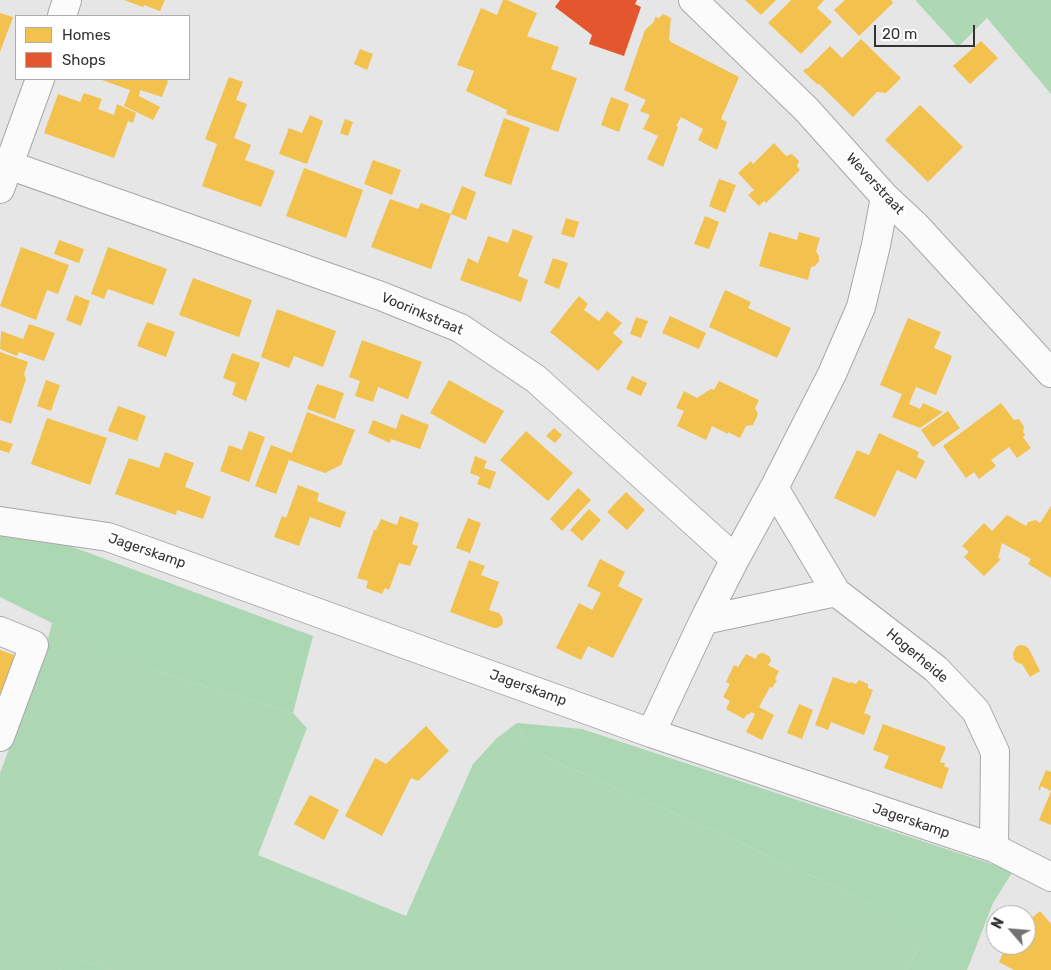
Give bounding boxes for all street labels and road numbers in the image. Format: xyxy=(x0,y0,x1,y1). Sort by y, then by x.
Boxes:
street label: Weverstraat xyxy=(842,150,908,218)
street label: Voorinkstraat xyxy=(378,289,466,339)
street label: Jagerskamp xyxy=(106,530,188,572)
street label: Hogerheide xyxy=(883,625,951,687)
street label: Jagerskamp xyxy=(487,666,569,710)
street label: Jagerskamp xyxy=(870,800,952,842)

